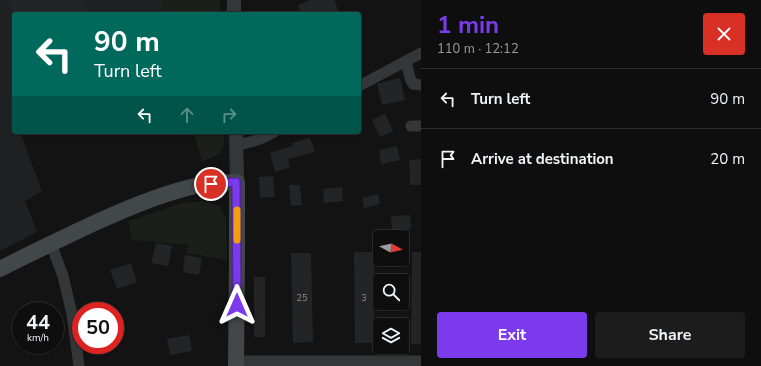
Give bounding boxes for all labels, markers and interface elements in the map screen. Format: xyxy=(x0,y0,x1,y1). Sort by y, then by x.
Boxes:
text: 1 min xyxy=(437,9,499,41)
button: close xyxy=(703,13,745,55)
text: 90 m xyxy=(94,23,160,61)
icon: left xyxy=(28,28,80,80)
text: 110 m · 12:12 xyxy=(437,40,519,58)
text: Turn left xyxy=(94,59,162,83)
icon: left xyxy=(437,88,459,110)
text: Turn left xyxy=(471,89,530,109)
text: 90 m xyxy=(710,89,745,109)
icon: left xyxy=(134,104,156,126)
icon: ahead xyxy=(176,104,198,126)
icon: right xyxy=(218,104,240,126)
icon: arrive xyxy=(437,148,459,170)
text: Arrive at destination xyxy=(471,149,614,169)
text: 20 m xyxy=(710,149,745,169)
pin xyxy=(194,167,228,201)
icon: arrive xyxy=(200,173,222,195)
north arrow xyxy=(373,230,409,266)
map controls xyxy=(373,230,409,354)
button: search xyxy=(373,274,409,310)
position arrow xyxy=(216,284,258,326)
house number: 25 xyxy=(297,292,307,304)
house number: 3 xyxy=(361,292,367,304)
speed limit sign: 50 xyxy=(72,302,124,354)
text: 44 xyxy=(26,309,50,336)
button: Exit xyxy=(437,312,587,358)
button: Share xyxy=(595,312,745,358)
button: layers xyxy=(373,318,409,354)
text: km/h xyxy=(27,331,49,345)

